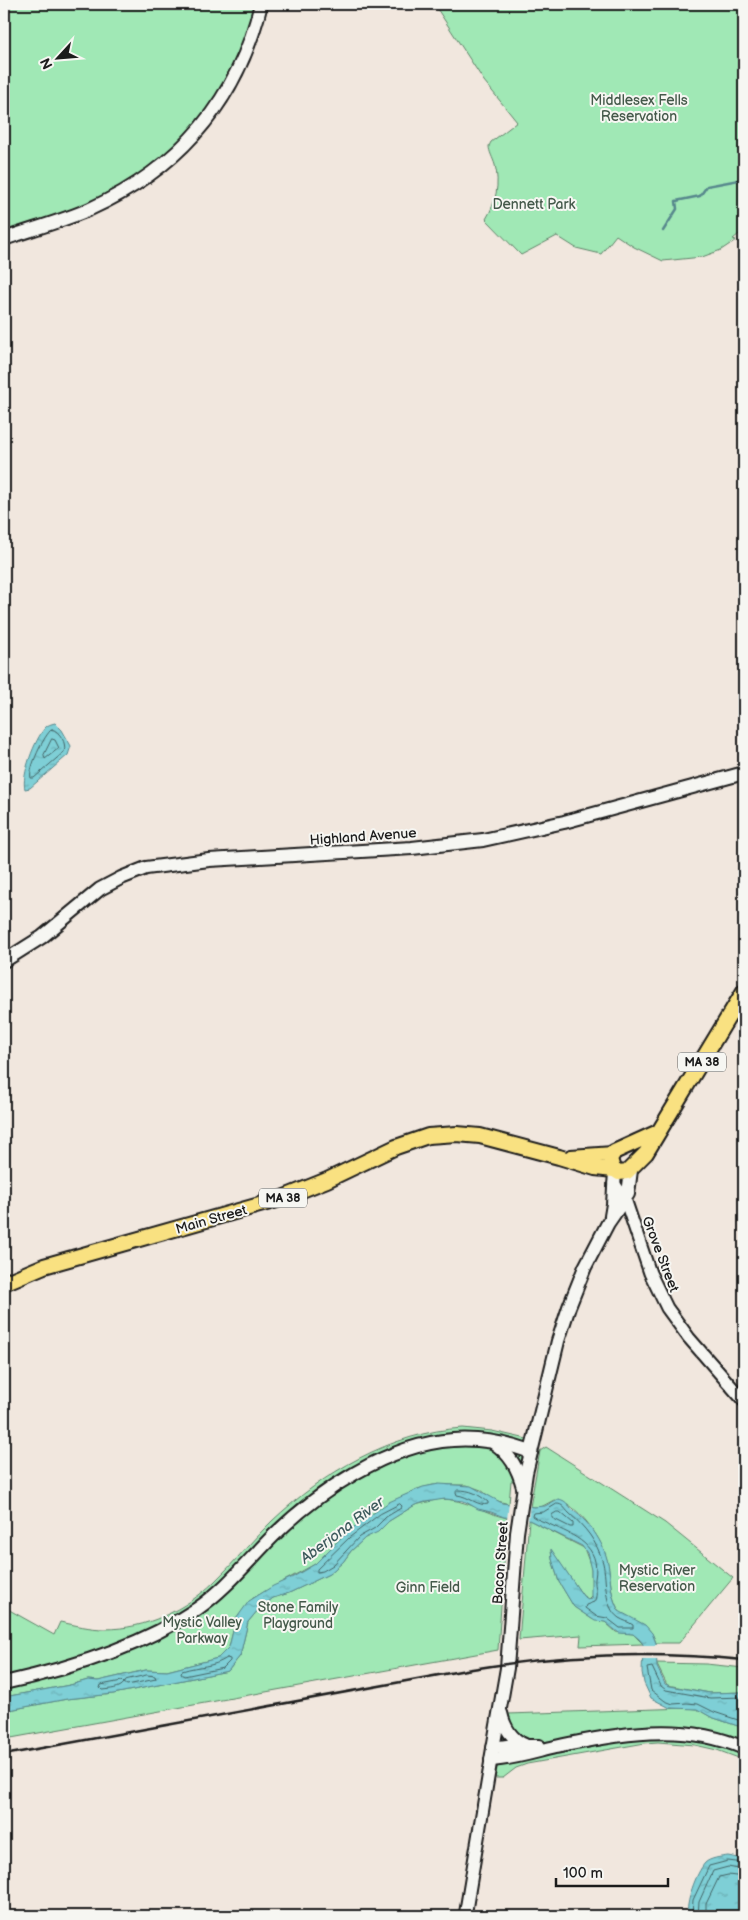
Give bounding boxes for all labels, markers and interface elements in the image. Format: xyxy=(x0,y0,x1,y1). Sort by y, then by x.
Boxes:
north arrow xyxy=(32,32,82,82)
text: N xyxy=(37,55,57,72)
park label: Middlesex Fells Reservation xyxy=(590,92,688,125)
park label: Dennett Park xyxy=(493,196,576,213)
street label: Highland Avenue xyxy=(309,824,417,849)
road number: MA 38 xyxy=(678,1052,726,1072)
road number: MA 38 xyxy=(259,1188,307,1208)
street label: Main Street xyxy=(174,1201,249,1238)
street label: Grove Street xyxy=(638,1214,683,1295)
water label: Aberjona River xyxy=(296,1492,389,1569)
street label: Bacon Street xyxy=(489,1520,512,1605)
park label: Mystic River Reservation xyxy=(619,1562,696,1595)
park label: Ginn Field xyxy=(396,1579,460,1596)
park label: Stone Family Playground xyxy=(258,1599,339,1632)
park label: Mystic Valley Parkway xyxy=(162,1614,243,1647)
scale bar xyxy=(556,1855,668,1887)
text: 100 m xyxy=(563,1864,603,1883)

